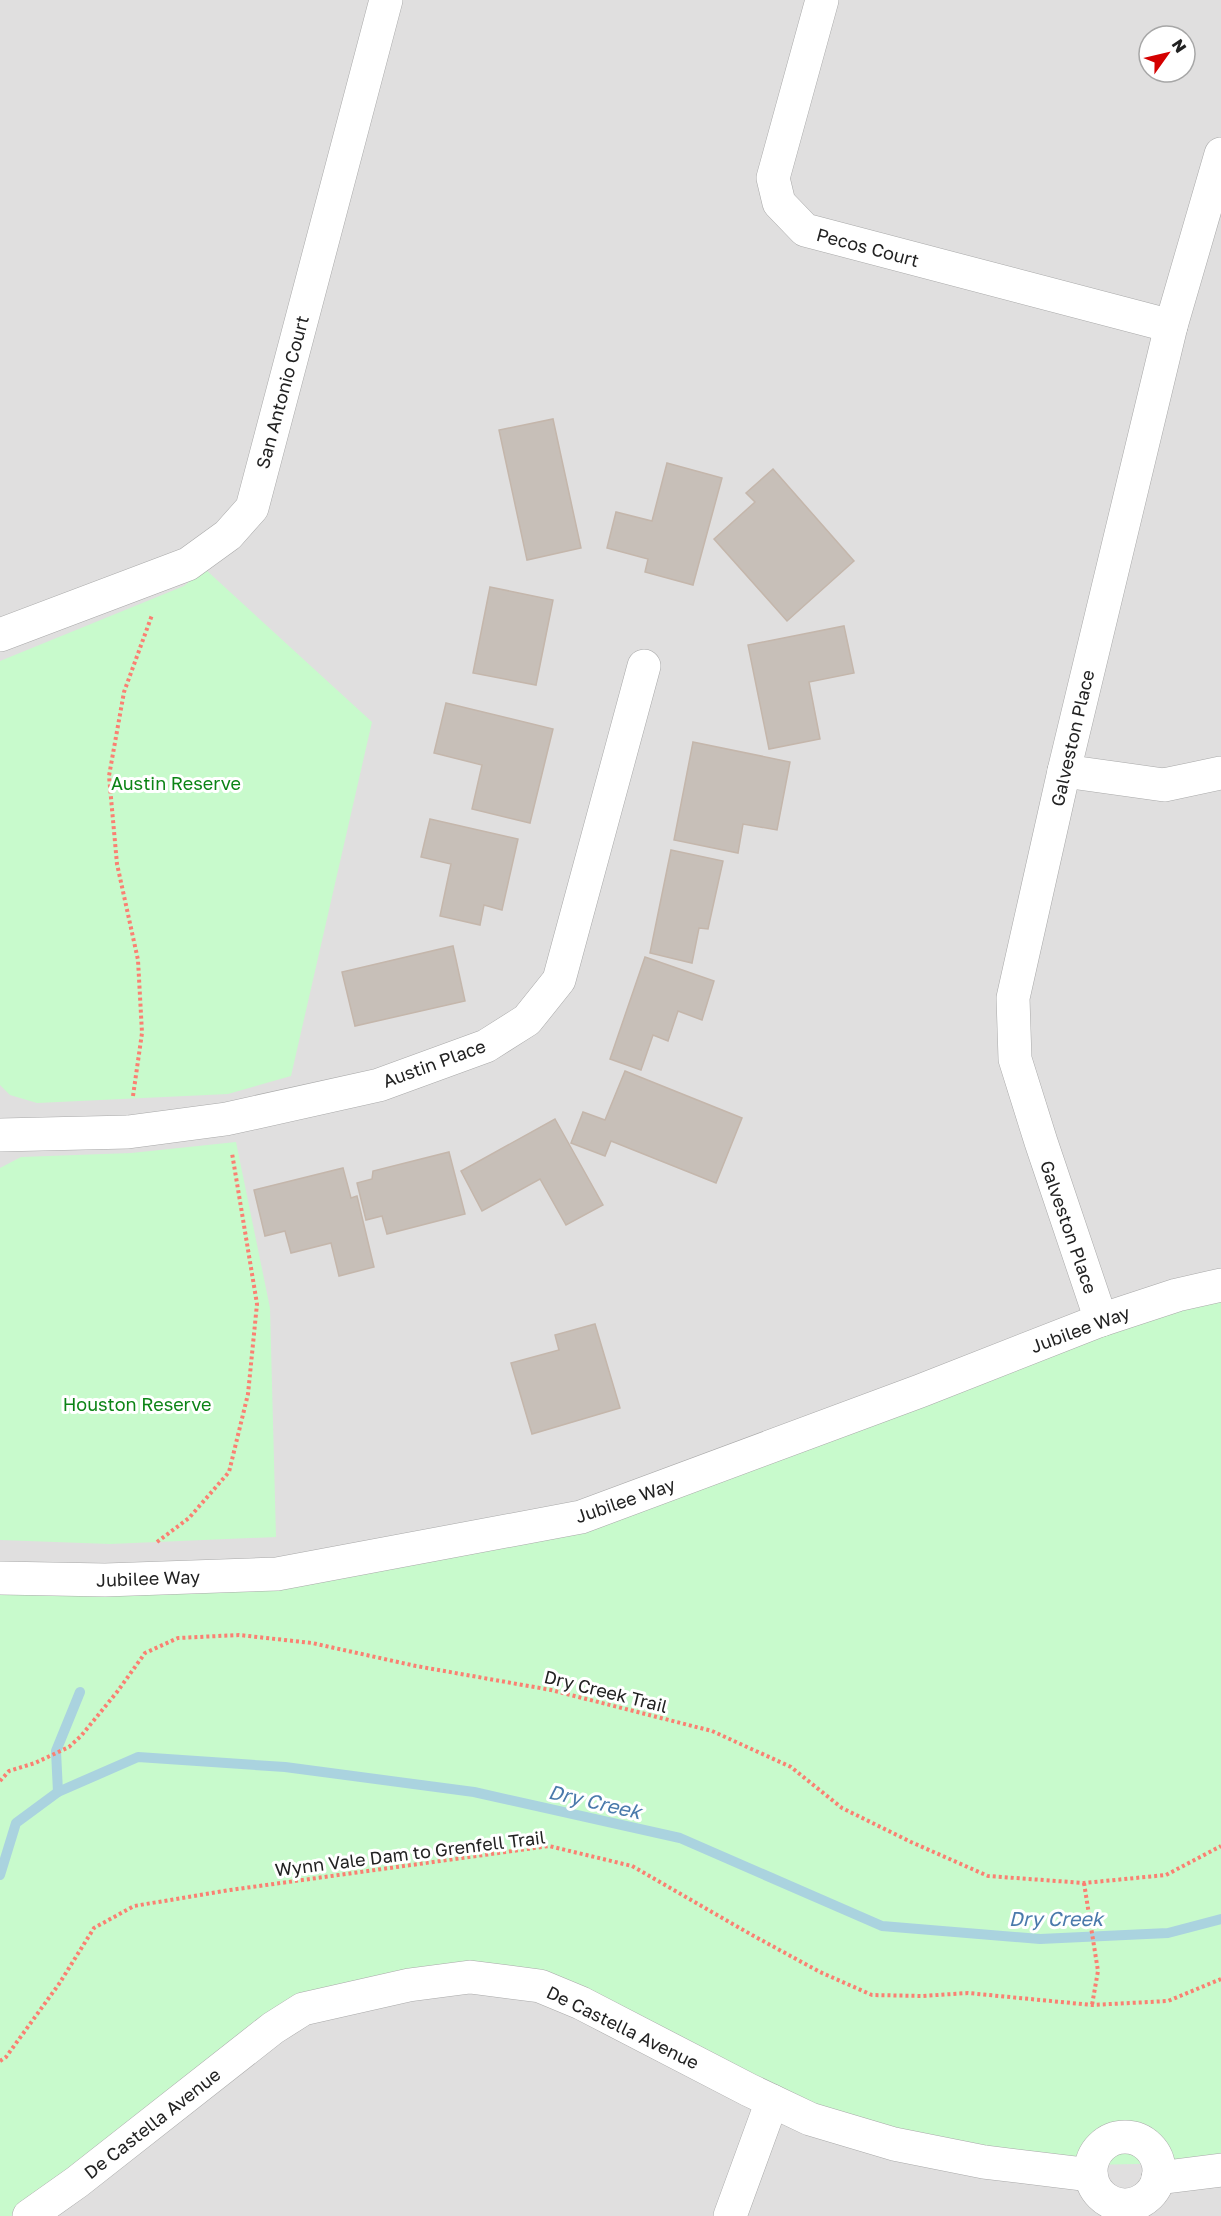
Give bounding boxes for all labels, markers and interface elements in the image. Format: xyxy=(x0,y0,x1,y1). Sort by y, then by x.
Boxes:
north arrow xyxy=(1137,24,1197,84)
text: N xyxy=(1168,35,1191,56)
street label: Pecos Court xyxy=(814,223,922,271)
street label: San Antonio Court xyxy=(251,313,313,471)
street label: Galveston Place xyxy=(1046,668,1098,808)
park label: Austin Reserve xyxy=(111,772,241,794)
street label: Austin Place xyxy=(380,1034,488,1092)
street label: Galveston Place xyxy=(1036,1157,1102,1297)
street label: Jubilee Way xyxy=(1027,1301,1133,1357)
park label: Houston Reserve xyxy=(63,1393,211,1415)
street label: Jubilee Way xyxy=(572,1473,678,1527)
street label: Jubilee Way xyxy=(96,1565,200,1591)
street label: Dry Creek Trail xyxy=(542,1665,670,1717)
water label: Dry Creek xyxy=(546,1779,646,1825)
street label: Wynn Vale Dam to Grenfell Trail xyxy=(273,1825,547,1881)
water label: Dry Creek xyxy=(1009,1906,1106,1931)
street label: De Castella Avenue xyxy=(543,1981,703,2073)
street label: De Castella Avenue xyxy=(79,2063,225,2183)

